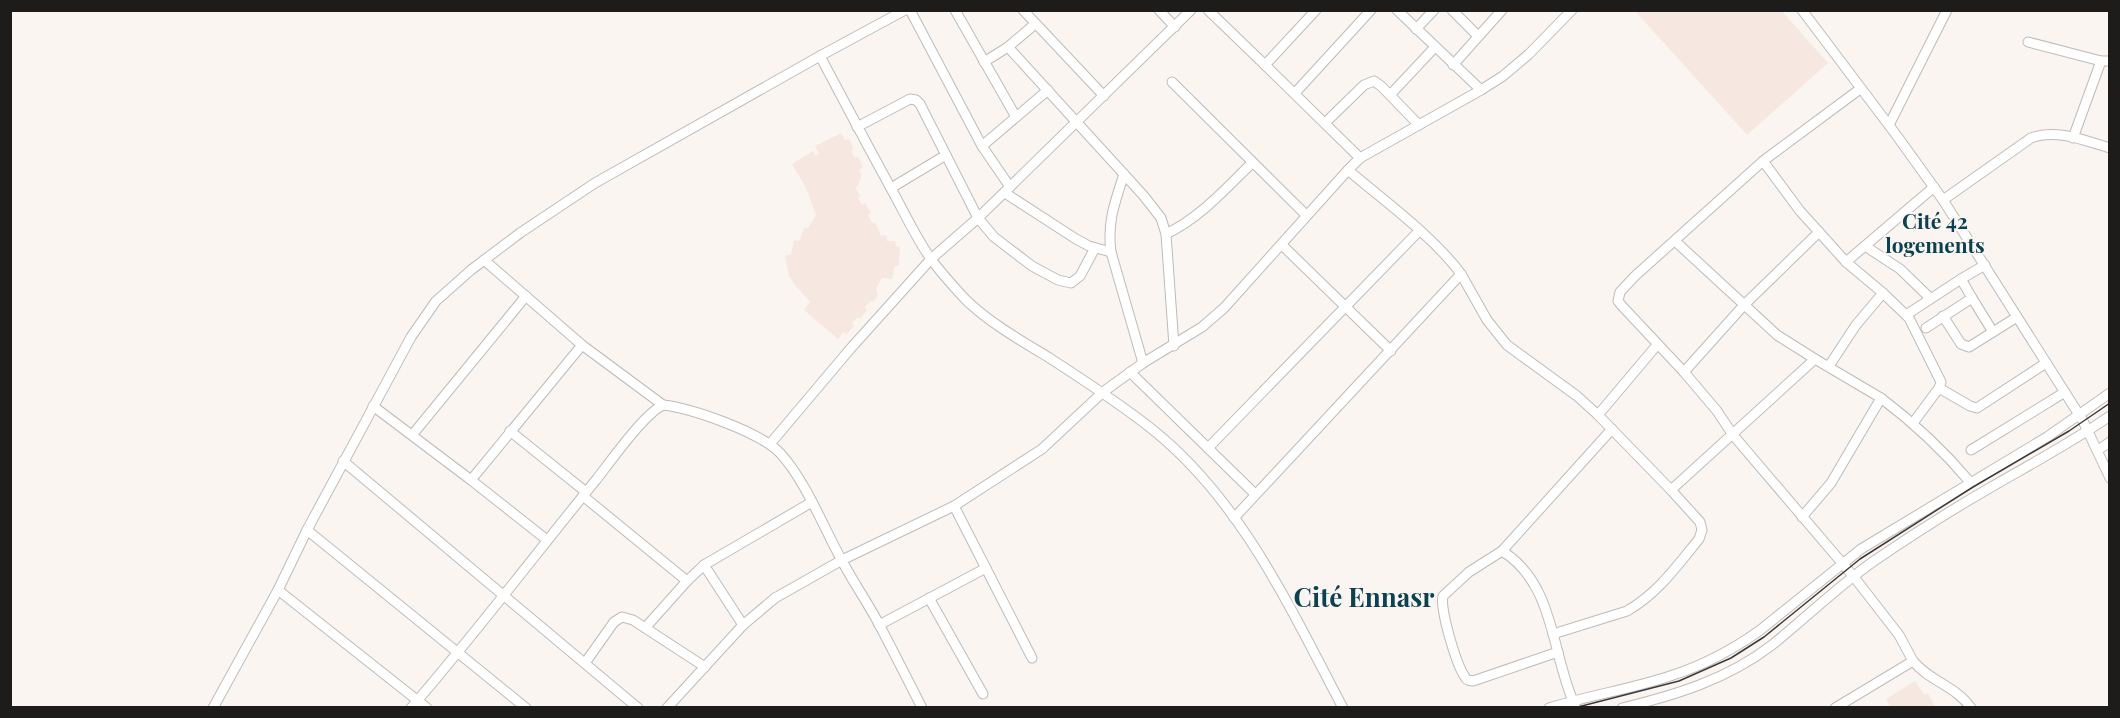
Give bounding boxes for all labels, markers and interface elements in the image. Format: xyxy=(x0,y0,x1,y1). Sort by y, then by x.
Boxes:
district label: Cité 42 logements xyxy=(1885,206,1985,258)
district label: Cité Ennasr xyxy=(1294,579,1434,614)

